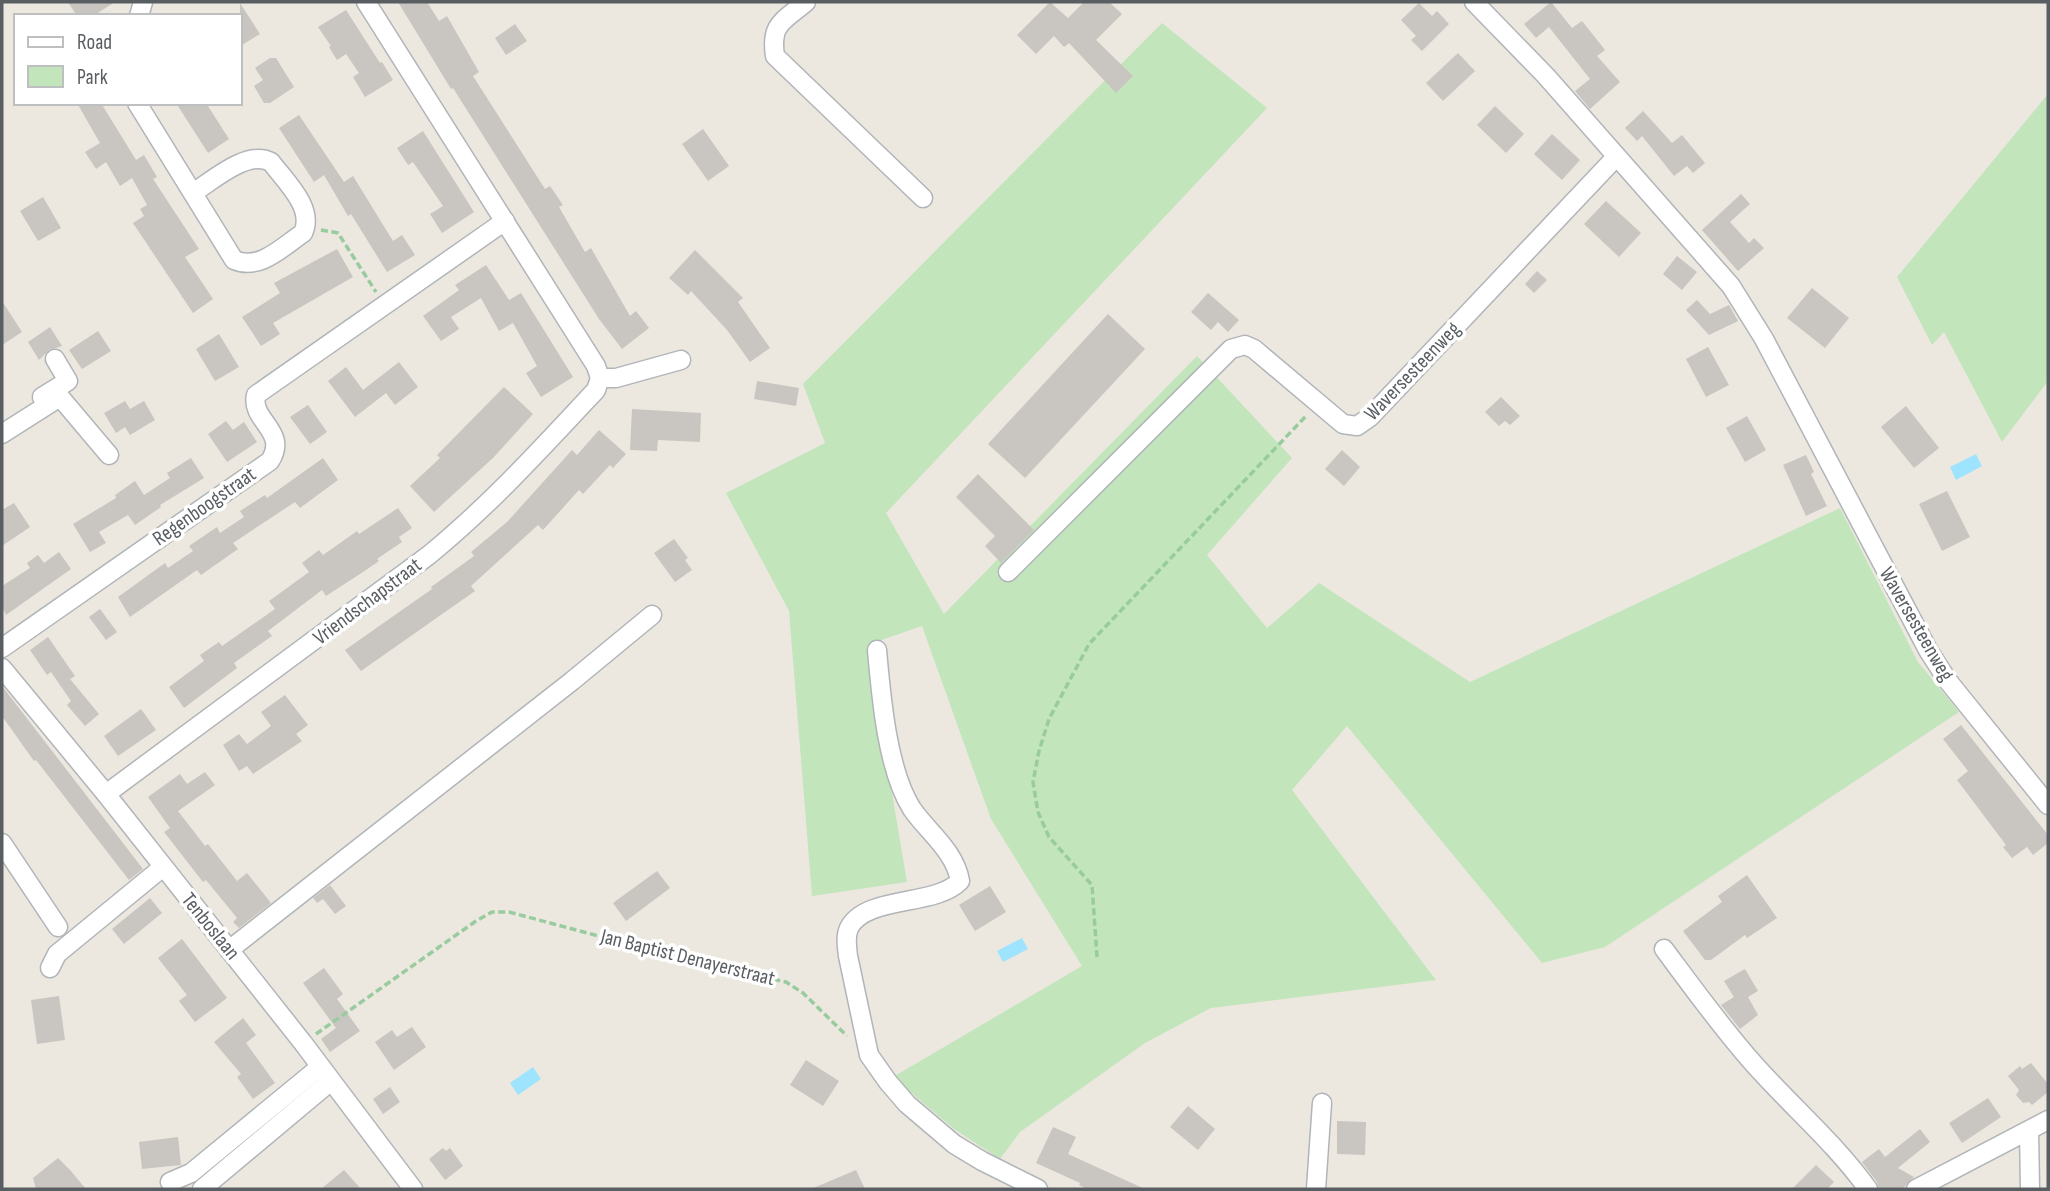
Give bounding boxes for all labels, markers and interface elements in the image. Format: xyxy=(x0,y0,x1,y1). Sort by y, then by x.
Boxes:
legend xyxy=(14,14,242,105)
text: Road xyxy=(77,30,112,55)
text: Park xyxy=(77,65,108,90)
street label: Waversesteenweg xyxy=(1359,317,1466,426)
street label: Regenboogstraat xyxy=(148,462,261,551)
street label: Vriendschapstraat xyxy=(308,553,426,650)
street label: Waversesteenweg xyxy=(1874,563,1959,686)
street label: Tenboslaan xyxy=(176,888,245,965)
street label: Jan Baptist Denayerstraat xyxy=(597,924,778,991)

